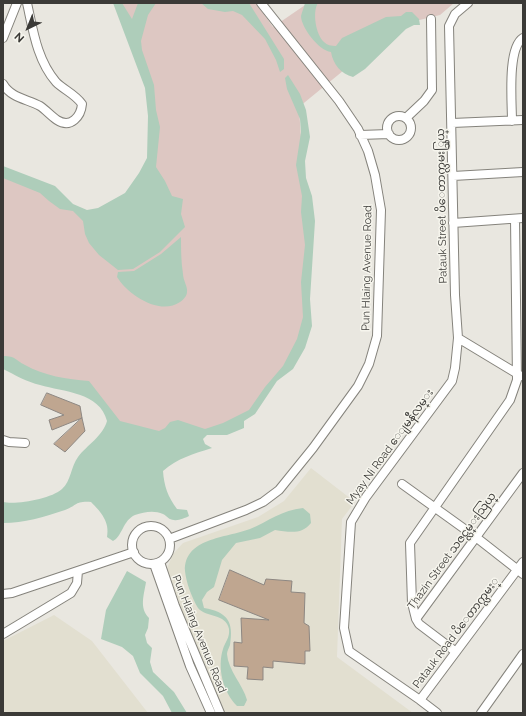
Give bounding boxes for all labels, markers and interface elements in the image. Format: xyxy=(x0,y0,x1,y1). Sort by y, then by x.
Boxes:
north arrow xyxy=(8,8,48,48)
text: N xyxy=(12,30,27,45)
street label: Patauk Street ပိေတာက္လမး္သြယ္ xyxy=(434,128,450,284)
street label: Pun Hlaing Avenue Road xyxy=(359,205,375,331)
street label: Myay Ni Road ေျမနီလမ္း xyxy=(344,387,436,507)
street label: Thazin Street သဇင္လမ္းသြယ္ xyxy=(405,490,499,612)
street label: Pun Hlaing Avenue Road xyxy=(169,573,229,695)
street label: Patauk Road ပိေတာက္လမး္ xyxy=(410,575,502,691)

